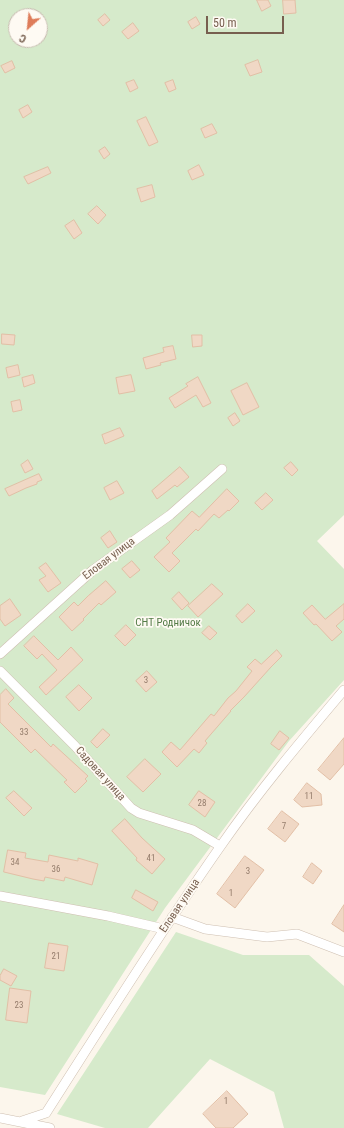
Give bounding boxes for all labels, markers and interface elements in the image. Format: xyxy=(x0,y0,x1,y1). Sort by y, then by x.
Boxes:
north arrow xyxy=(8,8,48,48)
scale bar xyxy=(208,8,286,34)
text: 50 m xyxy=(213,16,237,30)
text: С xyxy=(17,31,29,45)
street label: Еловая улица xyxy=(80,535,138,583)
park label: СНТ Родничок xyxy=(135,616,201,630)
house number: 3 xyxy=(144,676,148,686)
house number: 33 xyxy=(20,728,28,738)
street label: Садовая улица xyxy=(72,744,128,804)
house number: 11 xyxy=(305,792,313,802)
house number: 28 xyxy=(198,799,206,809)
house number: 7 xyxy=(282,822,286,832)
house number: 41 xyxy=(147,854,155,864)
house number: 34 xyxy=(11,858,19,868)
house number: 36 xyxy=(52,865,60,875)
house number: 3 xyxy=(246,867,250,877)
street label: Еловая улица xyxy=(157,877,203,935)
house number: 1 xyxy=(229,889,233,899)
house number: 21 xyxy=(52,952,60,962)
house number: 23 xyxy=(15,1001,23,1011)
house number: 1 xyxy=(224,1097,228,1107)

